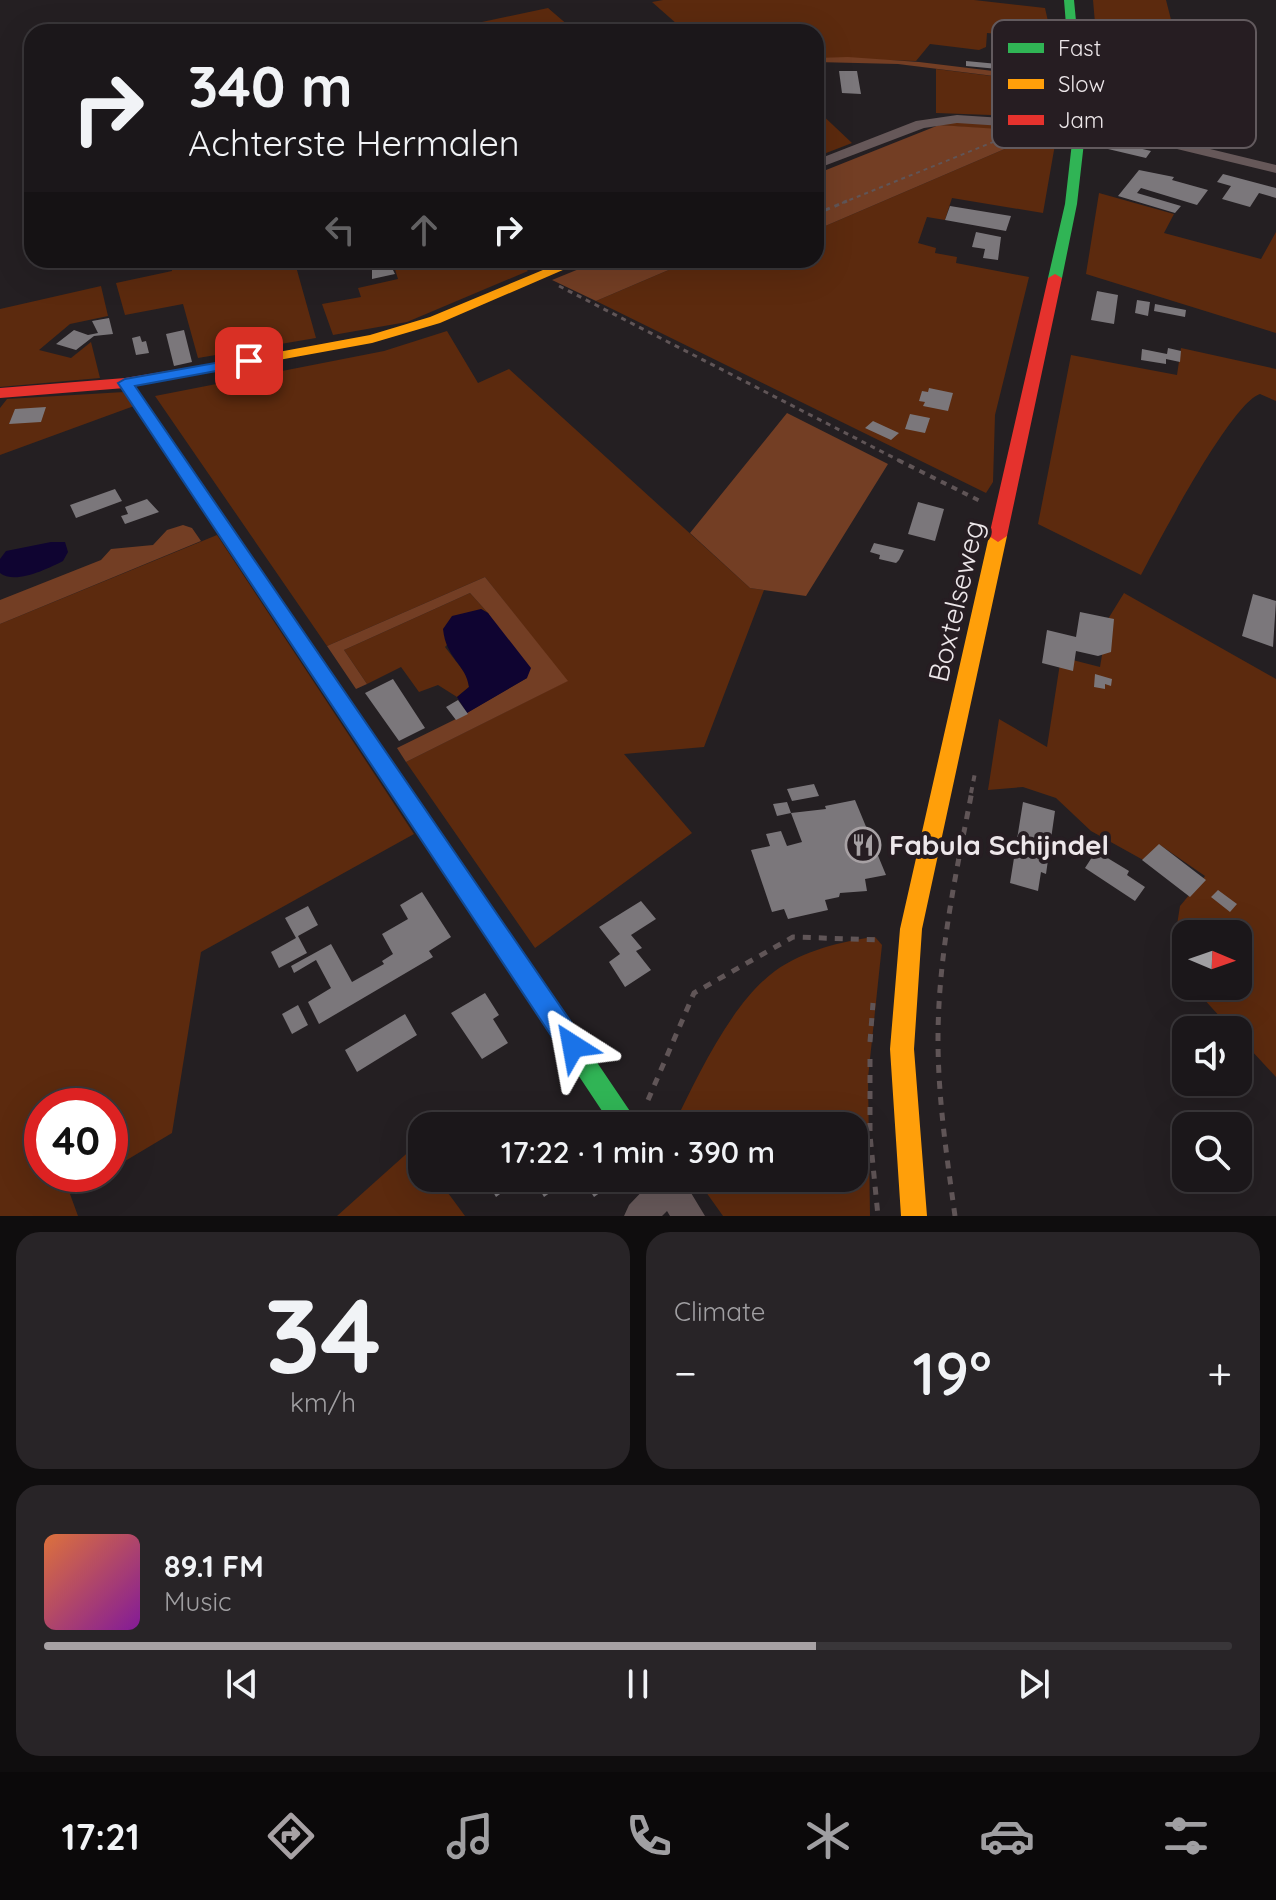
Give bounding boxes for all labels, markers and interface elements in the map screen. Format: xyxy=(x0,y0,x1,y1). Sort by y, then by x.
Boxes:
legend xyxy=(992,20,1256,148)
text: Fast xyxy=(1058,34,1101,62)
text: 340 m xyxy=(188,51,353,121)
icon: right xyxy=(56,56,160,160)
text: Slow xyxy=(1058,70,1105,98)
text: Jam xyxy=(1058,106,1104,134)
text: Achterste Hermalen xyxy=(188,120,520,165)
icon: left xyxy=(318,208,362,252)
icon: ahead xyxy=(402,208,446,252)
icon: right xyxy=(486,208,530,252)
pin xyxy=(215,327,283,395)
icon: arrive xyxy=(227,339,271,383)
street label: Boxtelseweg xyxy=(920,517,991,685)
restaurant icon: Fabula Schijndel xyxy=(844,826,882,864)
place label: Fabula Schijndel xyxy=(889,827,1109,862)
north arrow xyxy=(1172,920,1252,1000)
map controls xyxy=(1172,920,1252,1192)
position arrow xyxy=(531,1004,615,1088)
button: sound xyxy=(1172,1016,1252,1096)
speed limit sign: 40 xyxy=(24,1088,128,1192)
button: search xyxy=(1172,1112,1252,1192)
text: 17:22 · 1 min · 390 m xyxy=(501,1133,775,1171)
text: 34 xyxy=(264,1269,382,1399)
text: Climate xyxy=(674,1295,765,1328)
text: 19° xyxy=(912,1335,992,1410)
text: − xyxy=(674,1345,697,1400)
text: + xyxy=(1207,1345,1232,1400)
text: km/h xyxy=(290,1386,356,1419)
text: 89.1 FM xyxy=(164,1547,264,1585)
text: Music xyxy=(164,1585,232,1618)
icon: previous xyxy=(220,1662,264,1706)
icon: pause xyxy=(616,1662,660,1706)
icon: next xyxy=(1012,1662,1056,1706)
icon: directions xyxy=(263,1808,319,1864)
icon: music xyxy=(442,1808,498,1864)
icon: phone xyxy=(621,1808,677,1864)
icon: climate xyxy=(800,1808,856,1864)
icon: car xyxy=(979,1808,1035,1864)
icon: filters xyxy=(1158,1808,1214,1864)
text: 17:21 xyxy=(62,1814,140,1859)

